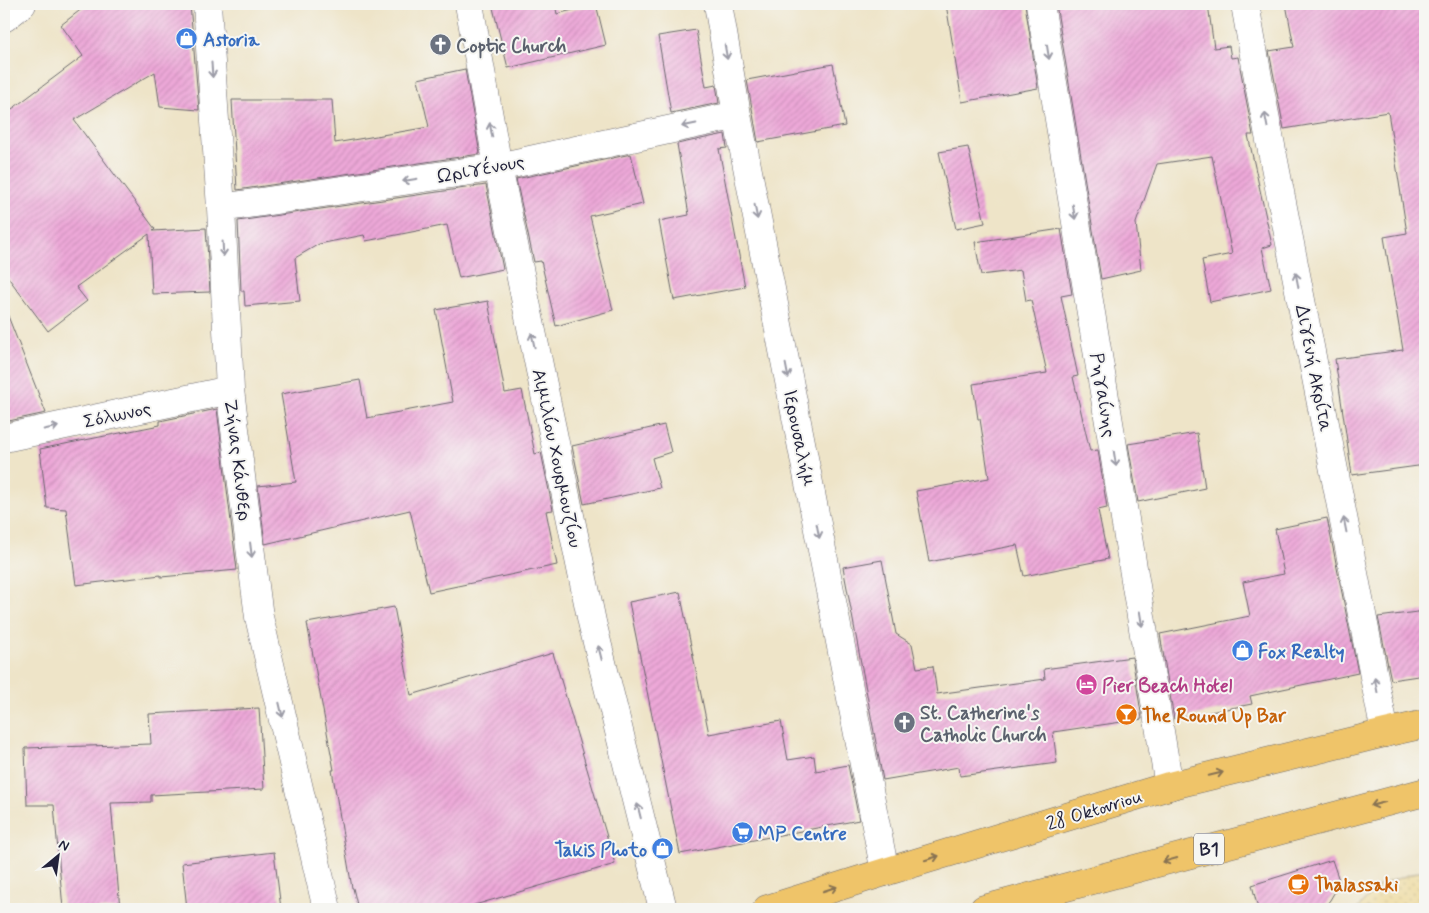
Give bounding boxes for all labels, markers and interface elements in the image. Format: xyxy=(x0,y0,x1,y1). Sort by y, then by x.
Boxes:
shop icon: Astoria xyxy=(175,27,199,51)
place label: Astoria xyxy=(203,28,260,53)
church icon: Coptic Church xyxy=(428,33,452,57)
place label: Coptic Church xyxy=(456,34,567,59)
one-way arrow xyxy=(722,43,732,59)
one-way arrow xyxy=(1043,43,1053,59)
one-way arrow xyxy=(207,62,216,78)
one-way arrow xyxy=(1261,113,1271,129)
one-way arrow xyxy=(682,121,698,130)
one-way arrow xyxy=(486,122,496,138)
street label: Ωριγένους xyxy=(434,149,526,190)
one-way arrow xyxy=(402,175,418,185)
one-way arrow xyxy=(751,203,761,219)
one-way arrow xyxy=(1069,204,1079,220)
one-way arrow xyxy=(219,241,228,257)
one-way arrow xyxy=(1292,272,1302,288)
street label: Διγενή Ακρίτα xyxy=(1289,303,1338,434)
one-way arrow xyxy=(528,333,538,349)
street label: Ρηγαίνης xyxy=(1084,351,1122,439)
one-way arrow xyxy=(783,363,792,379)
street label: Αιμιλίου Χουρμουζίου xyxy=(525,366,588,550)
street label: Ιερουσαλήμ xyxy=(777,387,820,489)
street label: Σόλωνος xyxy=(81,396,153,435)
street label: Ζήνας Κάνθερ xyxy=(218,398,257,523)
one-way arrow xyxy=(43,423,59,432)
one-way arrow xyxy=(1110,450,1120,466)
one-way arrow xyxy=(1340,518,1349,534)
one-way arrow xyxy=(814,522,823,538)
one-way arrow xyxy=(246,542,256,558)
one-way arrow xyxy=(1137,611,1147,627)
shop icon: Fox Realty xyxy=(1230,639,1254,663)
place label: Fox Realty xyxy=(1258,640,1345,665)
one-way arrow xyxy=(595,646,604,662)
hotel icon: Pier Beach Hotel xyxy=(1074,673,1098,697)
place label: Pier Beach Hotel xyxy=(1102,674,1232,699)
one-way arrow xyxy=(1371,677,1380,693)
place label: St. Catherine's Catholic Church xyxy=(920,701,1047,748)
one-way arrow xyxy=(276,702,286,718)
bar icon: The Round Up Bar xyxy=(1114,703,1138,727)
place label: The Round Up Bar xyxy=(1142,704,1287,729)
church icon: St. Catherine's Catholic Church xyxy=(892,711,916,735)
one-way arrow xyxy=(1208,769,1224,779)
street label: 28 Oktovriou xyxy=(1043,784,1145,837)
one-way arrow xyxy=(1371,800,1387,810)
one-way arrow xyxy=(634,803,643,819)
supermarket icon: MP Centre xyxy=(730,821,754,845)
place label: MP Centre xyxy=(758,822,847,847)
north arrow xyxy=(32,830,82,880)
road number: B1 xyxy=(1194,834,1224,864)
text: N xyxy=(55,835,72,856)
shop icon: Takis Photo xyxy=(651,837,675,861)
place label: Takis Photo xyxy=(554,838,647,863)
one-way arrow xyxy=(923,852,939,862)
one-way arrow xyxy=(1163,855,1179,865)
cafe icon: Thalassaki xyxy=(1286,872,1310,896)
place label: Thalassaki xyxy=(1314,873,1398,898)
one-way arrow xyxy=(822,884,838,894)

